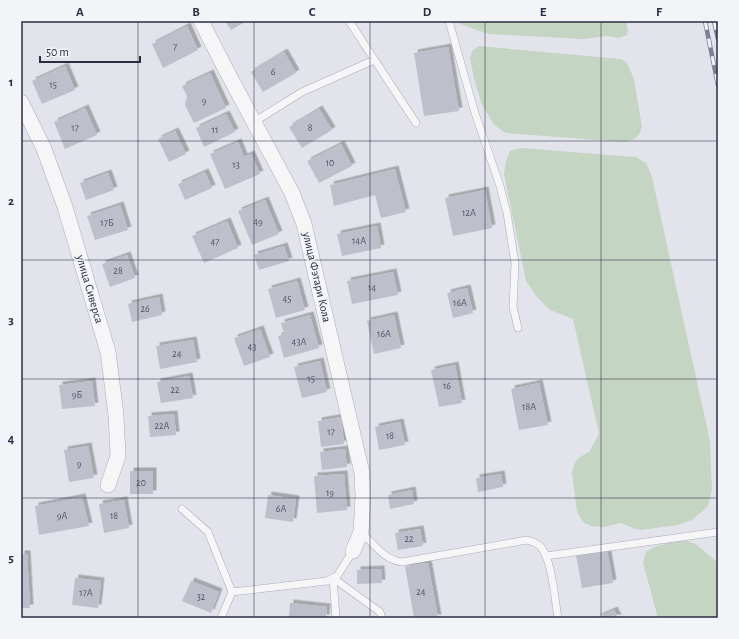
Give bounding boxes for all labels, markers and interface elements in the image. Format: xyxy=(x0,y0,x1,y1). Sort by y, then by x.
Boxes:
text: A xyxy=(76,6,84,19)
text: B xyxy=(192,6,200,19)
text: C xyxy=(309,6,316,19)
text: D xyxy=(423,6,432,19)
text: E xyxy=(540,6,547,19)
text: F xyxy=(656,6,663,19)
scale bar xyxy=(40,38,140,64)
house number: 7 xyxy=(173,42,177,52)
text: 50 m xyxy=(46,46,69,58)
house number: 6 xyxy=(271,67,276,77)
text: 1 xyxy=(9,76,13,89)
house number: 15 xyxy=(49,80,57,90)
house number: 9 xyxy=(202,96,207,106)
house number: 17 xyxy=(71,123,79,133)
house number: 8 xyxy=(308,123,313,133)
house number: 11 xyxy=(212,125,218,135)
house number: 10 xyxy=(326,158,334,168)
house number: 13 xyxy=(232,160,240,170)
text: 2 xyxy=(8,195,14,208)
house number: 12А xyxy=(462,208,476,218)
house number: 49 xyxy=(253,217,263,227)
house number: 17Б xyxy=(100,218,114,228)
street label: улица Фэтари Кола xyxy=(300,230,333,324)
house number: 14А xyxy=(352,236,366,246)
house number: 47 xyxy=(211,237,219,247)
street label: улица Сиверса xyxy=(73,252,106,325)
house number: 28 xyxy=(113,266,123,276)
house number: 14 xyxy=(368,283,376,293)
house number: 45 xyxy=(283,294,292,304)
house number: 16А xyxy=(453,298,467,308)
house number: 26 xyxy=(140,304,150,314)
text: 3 xyxy=(8,314,14,327)
house number: 16А xyxy=(377,329,391,339)
house number: 43А xyxy=(292,337,307,347)
house number: 43 xyxy=(248,342,256,352)
house number: 24 xyxy=(172,349,182,359)
house number: 15 xyxy=(307,374,315,384)
house number: 16 xyxy=(443,381,451,391)
house number: 22 xyxy=(170,385,180,395)
house number: 9Б xyxy=(72,390,82,400)
house number: 18А xyxy=(522,402,536,412)
house number: 22А xyxy=(155,421,170,431)
house number: 17 xyxy=(327,427,335,437)
house number: 18 xyxy=(386,431,394,441)
text: 4 xyxy=(8,433,15,446)
house number: 9 xyxy=(77,459,82,469)
house number: 20 xyxy=(136,478,146,488)
house number: 19 xyxy=(326,488,334,498)
house number: 6А xyxy=(276,504,286,514)
house number: 9А xyxy=(57,511,67,521)
house number: 18 xyxy=(110,511,118,521)
house number: 22 xyxy=(404,534,414,544)
text: 5 xyxy=(8,552,14,565)
house number: 24 xyxy=(416,587,426,597)
house number: 17А xyxy=(79,588,93,598)
house number: 32 xyxy=(197,592,206,602)

